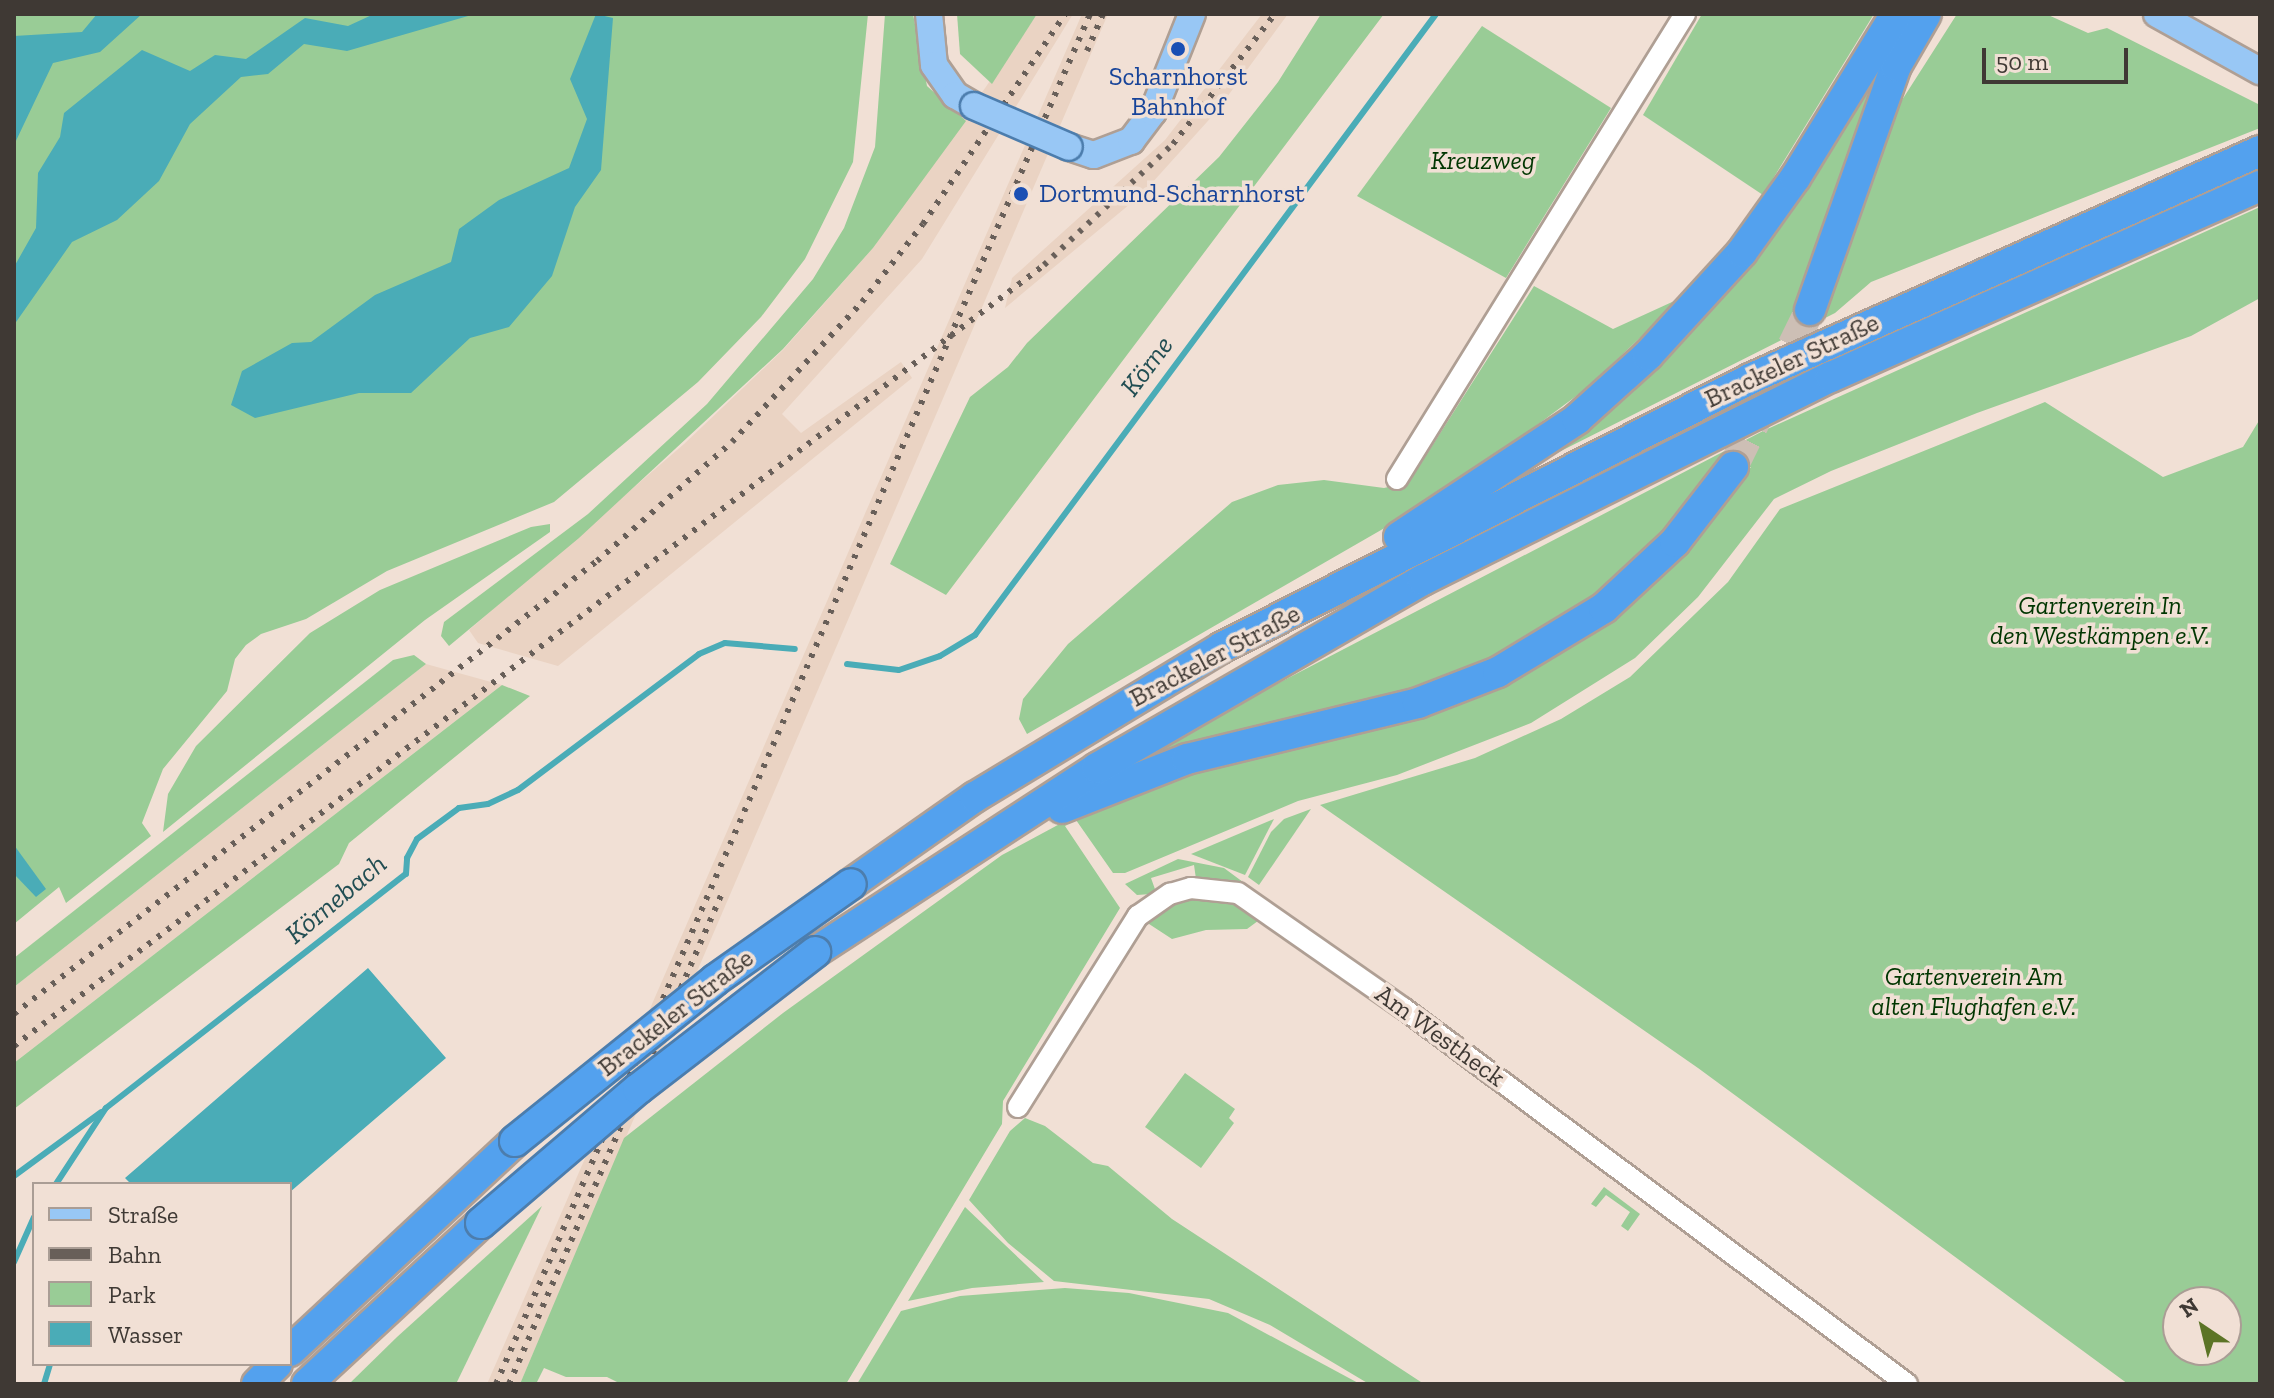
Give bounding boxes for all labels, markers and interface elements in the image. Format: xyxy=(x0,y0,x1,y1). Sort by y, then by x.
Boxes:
scale bar xyxy=(1986,32,2132,82)
marker: Scharnhorst Bahnhof xyxy=(1169,40,1187,58)
text: 50 m xyxy=(1996,47,2048,76)
place label: Scharnhorst Bahnhof xyxy=(1109,61,1247,122)
park label: Kreuzweg xyxy=(1431,145,1535,177)
place label: Dortmund-Scharnhorst xyxy=(1039,178,1305,210)
marker: Dortmund-Scharnhorst xyxy=(1010,183,1032,205)
street label: Brackeler Straße xyxy=(1700,307,1884,415)
water label: Körne xyxy=(1113,329,1181,403)
park label: Gartenverein In den Westkämpen e.V. xyxy=(1989,590,2211,652)
street label: Brackeler Straße xyxy=(1124,598,1306,714)
water label: Körnebach xyxy=(279,847,393,951)
street label: Brackeler Straße xyxy=(592,943,760,1083)
park label: Gartenverein Am alten Flughafen e.V. xyxy=(1871,961,2077,1022)
street label: Am Westheck xyxy=(1369,978,1511,1094)
legend xyxy=(32,1182,292,1366)
text: Straße xyxy=(108,1200,178,1229)
text: Bahn xyxy=(108,1240,161,1269)
text: Park xyxy=(108,1280,156,1309)
north arrow xyxy=(2162,1286,2242,1366)
text: N xyxy=(2174,1292,2204,1323)
text: Wasser xyxy=(108,1320,183,1349)

